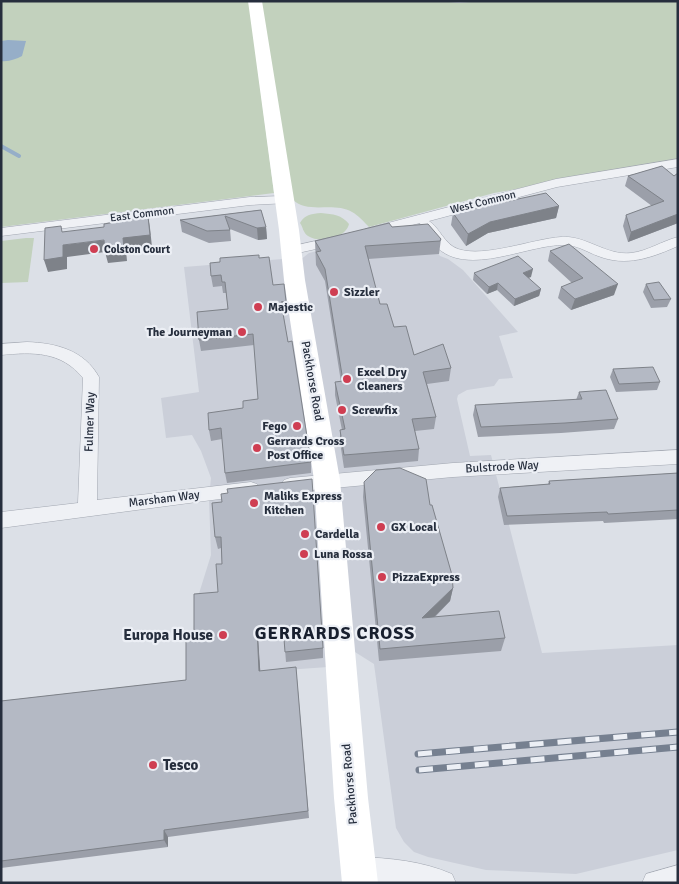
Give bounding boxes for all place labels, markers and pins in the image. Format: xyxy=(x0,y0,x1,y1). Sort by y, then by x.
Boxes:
marker: Colston Court xyxy=(88,243,100,255)
place label: Colston Court xyxy=(104,243,170,256)
place label: Sizzler xyxy=(344,285,380,300)
marker: Sizzler xyxy=(328,286,340,298)
place label: Majestic xyxy=(268,300,313,315)
marker: Majestic xyxy=(252,301,264,313)
place label: The Journeyman xyxy=(147,325,232,340)
marker: The Journeyman xyxy=(236,326,248,338)
place label: Excel Dry Cleaners xyxy=(357,365,407,394)
marker: Excel Dry Cleaners xyxy=(341,373,353,385)
place label: Screwfix xyxy=(352,403,398,418)
marker: Screwfix xyxy=(336,404,348,416)
place label: Fego xyxy=(262,419,287,434)
marker: Fego xyxy=(291,420,303,432)
place label: Gerrards Cross Post Office xyxy=(267,434,345,463)
marker: Gerrards Cross Post Office xyxy=(251,442,263,454)
place label: Maliks Express Kitchen xyxy=(264,489,343,518)
marker: Maliks Express Kitchen xyxy=(248,497,260,509)
place label: GX Local xyxy=(391,520,437,535)
marker: GX Local xyxy=(375,521,387,533)
place label: Cardella xyxy=(315,527,359,542)
marker: Cardella xyxy=(299,528,311,540)
place label: Luna Rossa xyxy=(314,547,372,562)
marker: Luna Rossa xyxy=(298,548,310,560)
place label: PizzaExpress xyxy=(392,570,461,585)
marker: PizzaExpress xyxy=(376,571,388,583)
place label: Europa House xyxy=(123,626,213,644)
marker: Europa House xyxy=(217,629,229,641)
place label: Tesco xyxy=(163,756,198,774)
marker: Tesco xyxy=(147,759,159,771)

